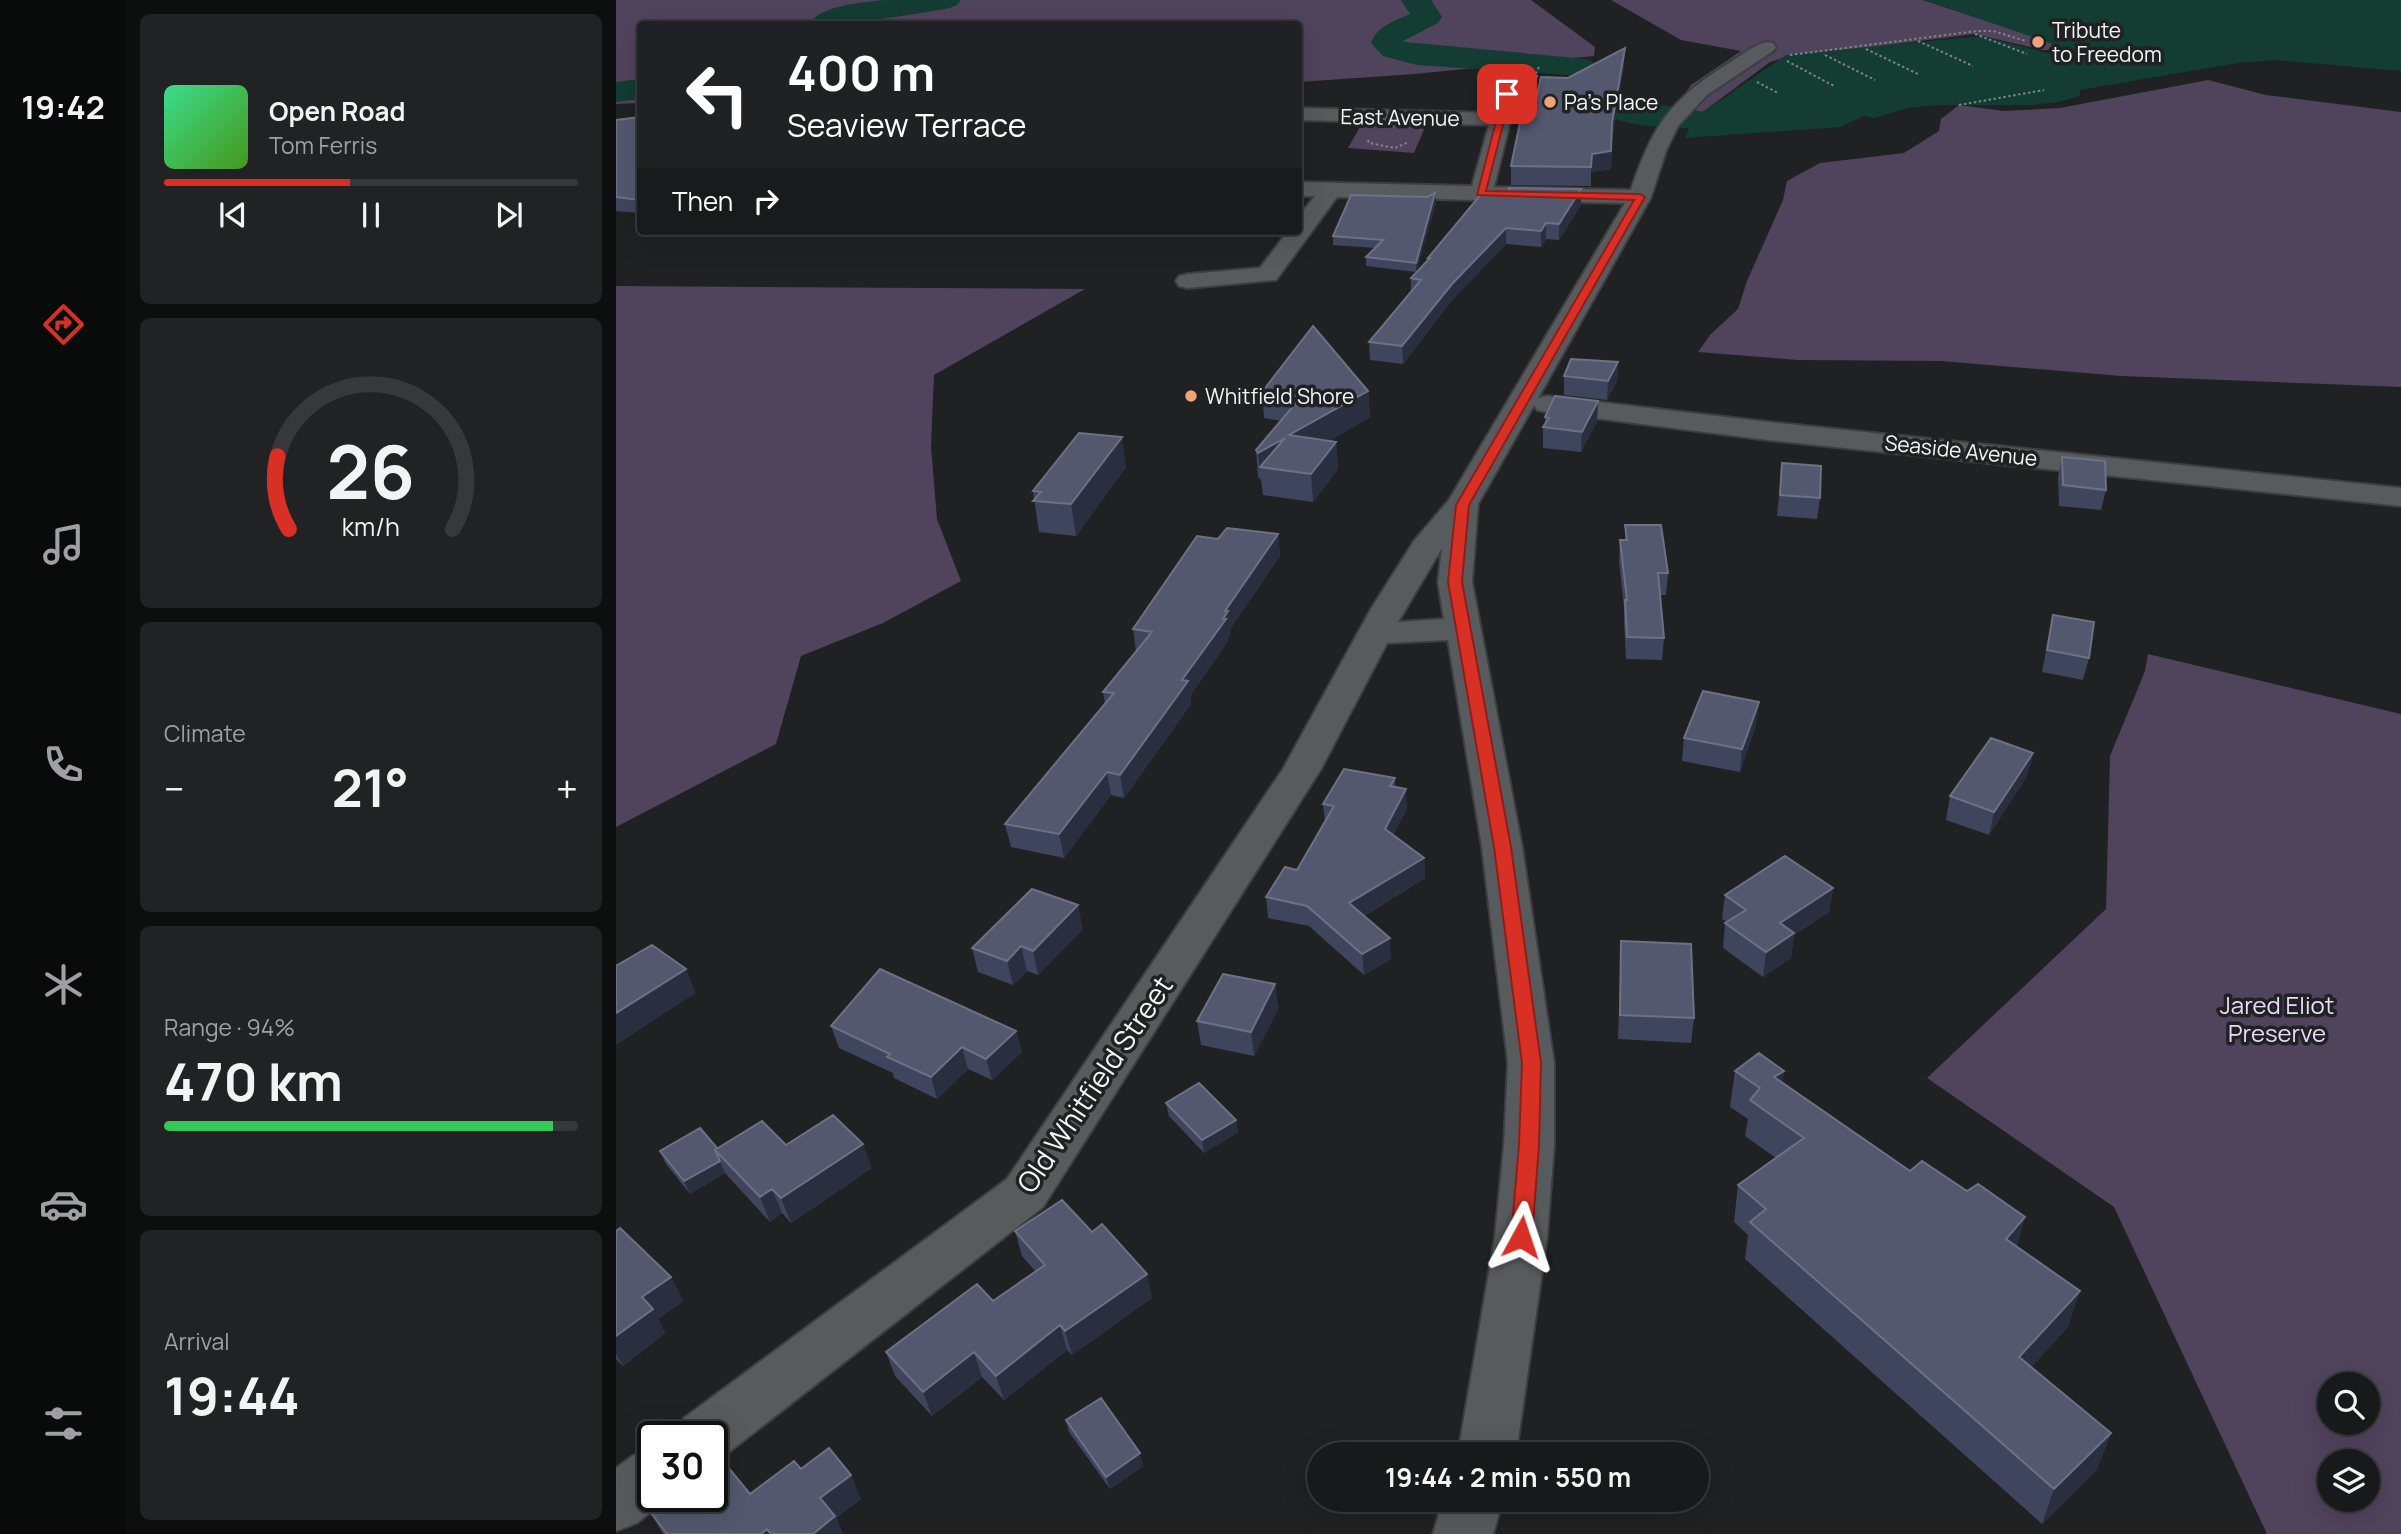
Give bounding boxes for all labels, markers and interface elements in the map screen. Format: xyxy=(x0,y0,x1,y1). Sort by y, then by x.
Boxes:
place label: Tribute to Freedom xyxy=(2052,16,2162,68)
marker: Tribute to Freedom xyxy=(2030,34,2046,50)
text: 400 m xyxy=(787,39,935,106)
icon: left xyxy=(672,49,763,140)
pin xyxy=(1477,64,1537,124)
icon: arrive xyxy=(1488,75,1526,113)
text: 19:42 xyxy=(21,85,105,129)
place label: Pa's Place xyxy=(1564,88,1658,116)
text: Open Road xyxy=(269,93,405,129)
marker: Pa's Place xyxy=(1542,94,1558,110)
street label: East Avenue xyxy=(1340,102,1460,132)
text: Seaview Terrace xyxy=(787,103,1026,147)
text: Tom Ferris xyxy=(269,129,377,161)
icon: right xyxy=(747,182,785,220)
text: Then xyxy=(672,183,733,219)
icon: previous xyxy=(214,196,252,234)
icon: pause xyxy=(352,196,390,234)
icon: next xyxy=(490,196,528,234)
icon: directions xyxy=(39,300,88,349)
place label: Whitfield Shore xyxy=(1205,382,1354,410)
marker: Whitfield Shore xyxy=(1183,388,1199,404)
text: 26 xyxy=(327,421,415,521)
street label: Seaside Avenue xyxy=(1883,428,2039,472)
text: km/h xyxy=(342,509,400,544)
icon: music xyxy=(39,520,88,569)
text: Climate xyxy=(164,717,246,749)
icon: phone xyxy=(39,740,88,789)
text: 21° xyxy=(332,752,409,823)
text: − xyxy=(164,762,185,814)
text: + xyxy=(556,762,578,814)
icon: climate xyxy=(39,960,88,1009)
street label: Old Whitfield Street xyxy=(1007,968,1181,1200)
park label: Jared Eliot Preserve xyxy=(2220,988,2334,1049)
text: Range · 94% xyxy=(164,1011,295,1043)
text: 470 km xyxy=(164,1046,343,1117)
icon: car xyxy=(39,1180,88,1229)
position arrow xyxy=(1484,1200,1558,1274)
text: Arrival xyxy=(164,1325,230,1357)
text: 19:44 xyxy=(164,1360,300,1431)
map controls xyxy=(2317,1372,2380,1512)
button: search xyxy=(2317,1372,2380,1435)
icon: filters xyxy=(39,1399,88,1448)
speed limit sign: 30 xyxy=(637,1421,728,1512)
button: layers xyxy=(2317,1449,2380,1512)
text: 19:44 · 2 min · 550 m xyxy=(1385,1459,1631,1495)

